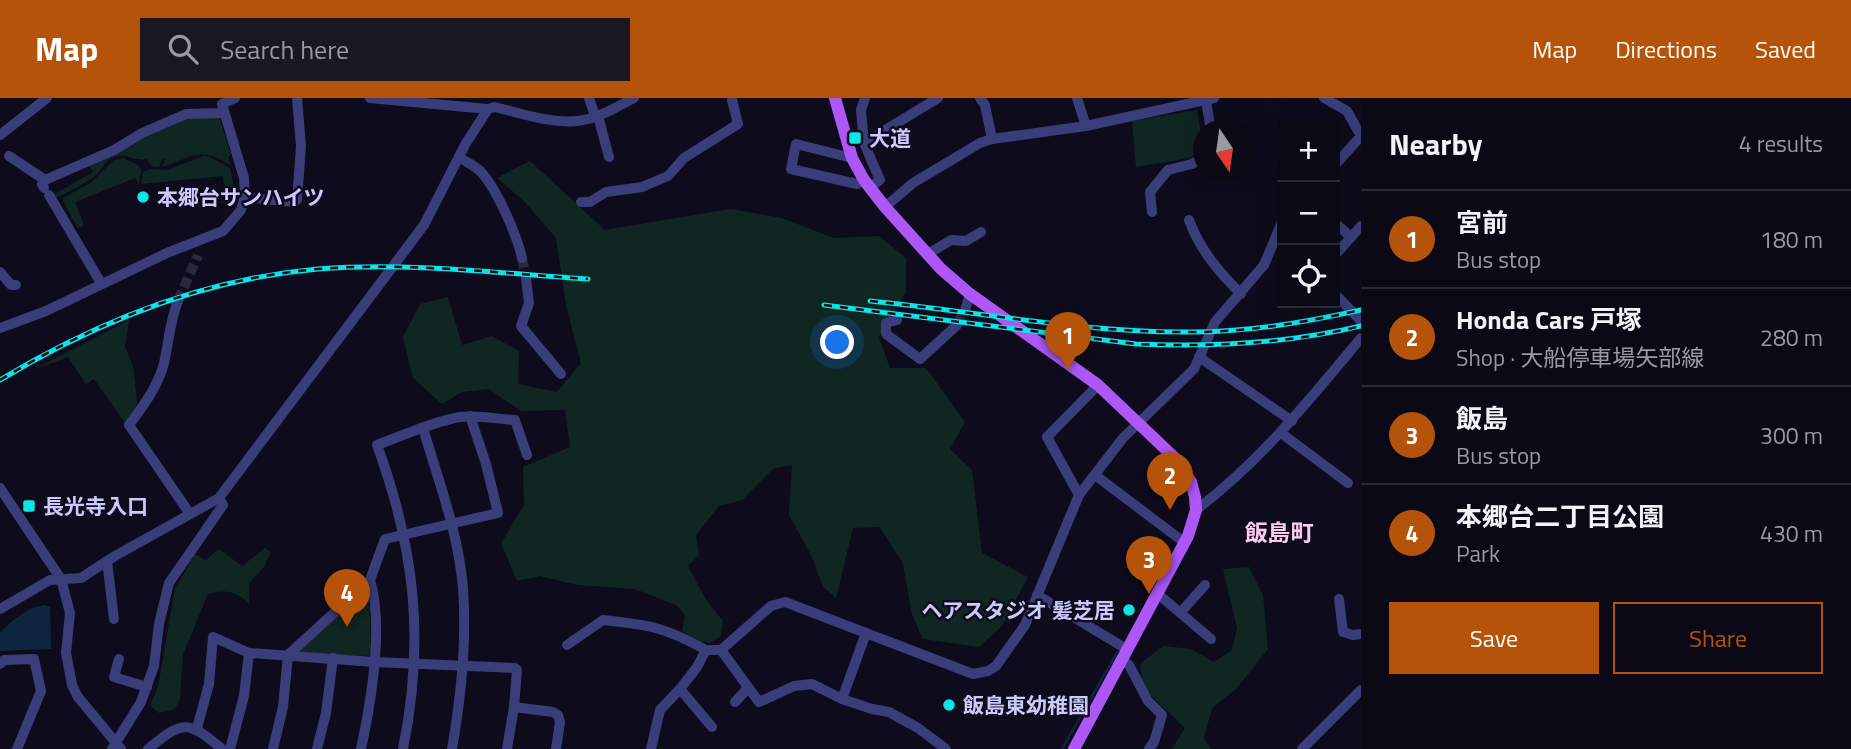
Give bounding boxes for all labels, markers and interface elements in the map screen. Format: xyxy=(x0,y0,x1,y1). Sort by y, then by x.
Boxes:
search box xyxy=(140,18,630,81)
text: Map xyxy=(35,24,98,74)
icon: search xyxy=(164,30,202,68)
text: Search here xyxy=(220,30,349,69)
text: Map xyxy=(1532,31,1577,67)
text: Directions xyxy=(1615,31,1717,67)
text: Saved xyxy=(1755,31,1816,67)
north arrow xyxy=(1193,119,1256,182)
map controls xyxy=(1277,119,1340,308)
button: + xyxy=(1277,119,1340,182)
text: Nearby xyxy=(1389,121,1482,167)
place label: 大道 xyxy=(869,122,911,154)
text: 4 results xyxy=(1739,126,1823,161)
marker: 大道 xyxy=(847,130,863,146)
place label: 本郷台サンハイツ xyxy=(157,181,325,213)
button: − xyxy=(1277,182,1340,245)
marker: 本郷台サンハイツ xyxy=(135,189,151,205)
text: 宮前 xyxy=(1456,203,1508,242)
text: 1 xyxy=(1406,222,1418,257)
text: 180 m xyxy=(1760,222,1823,257)
text: Bus stop xyxy=(1456,242,1541,277)
button: locate xyxy=(1277,245,1340,308)
text: Honda Cars 戸塚 xyxy=(1456,300,1642,339)
pin: 1 xyxy=(1045,312,1091,370)
text: 2 xyxy=(1406,320,1418,355)
text: 280 m xyxy=(1760,320,1823,355)
your location xyxy=(820,325,854,359)
text: Shop · 大船停車場矢部線 xyxy=(1456,340,1704,375)
text: 飯島 xyxy=(1456,399,1508,438)
text: 3 xyxy=(1406,418,1418,453)
text: 300 m xyxy=(1760,418,1823,453)
text: Bus stop xyxy=(1456,438,1541,473)
pin: 2 xyxy=(1147,452,1193,510)
place label: 長光寺入口 xyxy=(43,490,148,522)
text: 本郷台二丁目公園 xyxy=(1456,497,1664,536)
marker: 長光寺入口 xyxy=(21,498,37,514)
district label: 飯島町 xyxy=(1245,515,1314,550)
text: 4 xyxy=(1406,516,1418,551)
text: 430 m xyxy=(1760,516,1823,551)
pin: 3 xyxy=(1126,536,1172,594)
text: Park xyxy=(1456,536,1500,571)
pin: 4 xyxy=(324,569,370,627)
place label: ヘアスタジオ 髪芝居 xyxy=(921,594,1115,626)
marker: ヘアスタジオ 髪芝居 xyxy=(1121,602,1137,618)
button: Save xyxy=(1389,602,1599,674)
button: Share xyxy=(1613,602,1823,674)
place label: 飯島東幼稚園 xyxy=(962,689,1089,721)
marker: 飯島東幼稚園 xyxy=(941,697,957,713)

